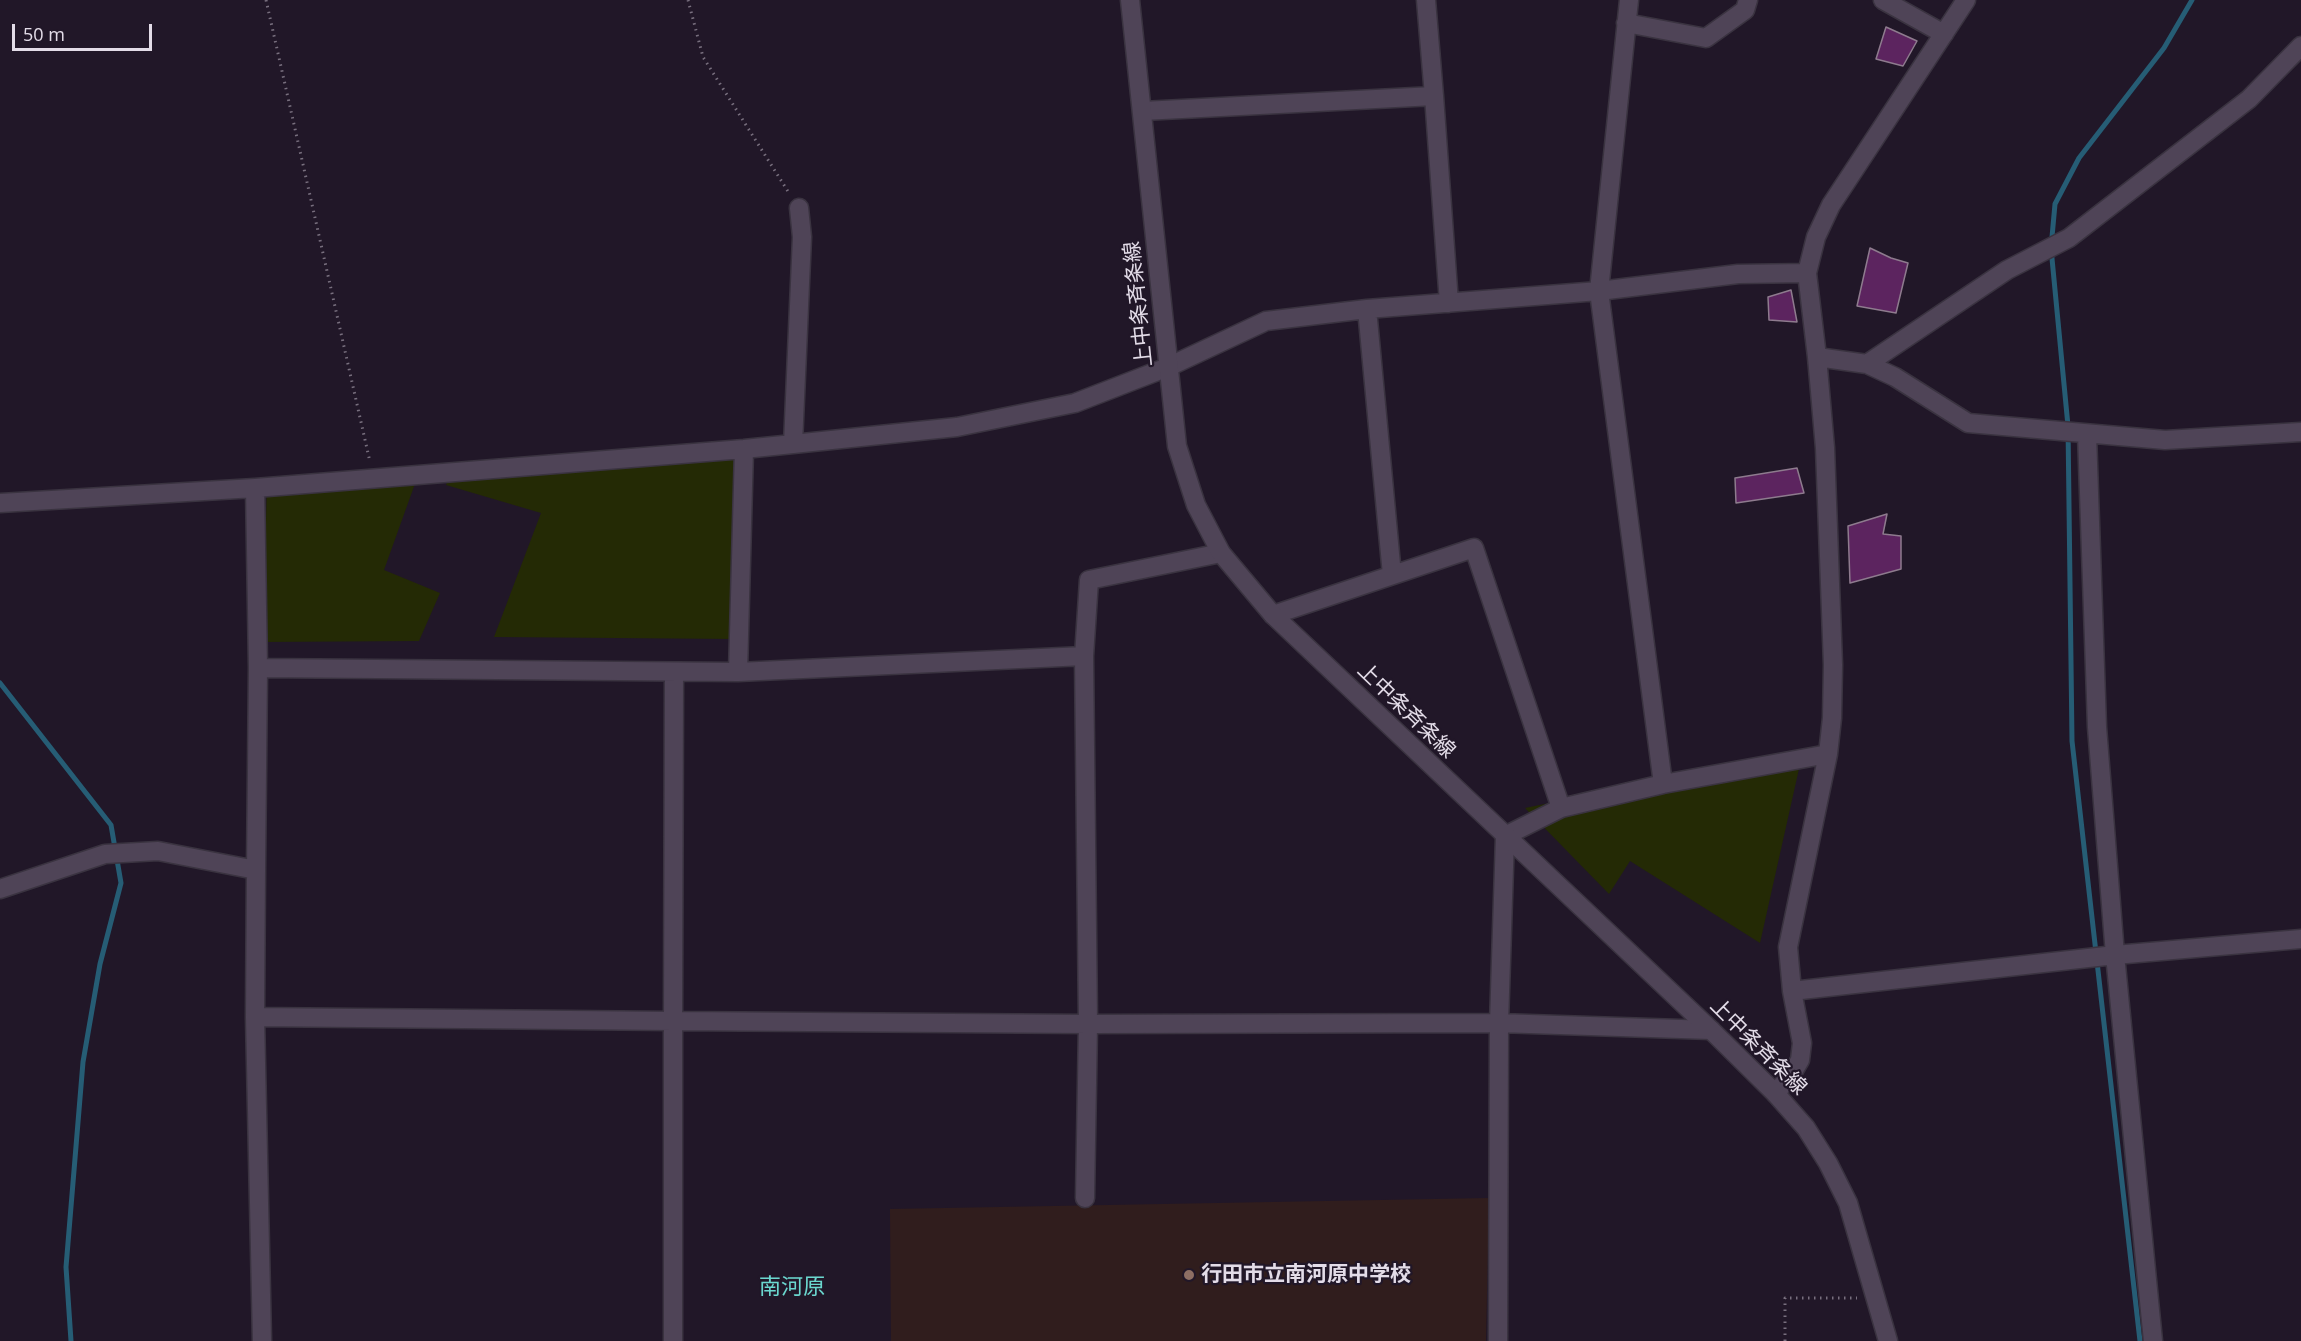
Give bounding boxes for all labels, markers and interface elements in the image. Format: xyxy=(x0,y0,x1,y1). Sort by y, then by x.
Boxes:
scale bar xyxy=(15,12,154,50)
text: 50 m xyxy=(23,22,65,46)
street label: 上中条斉条線 xyxy=(1120,240,1158,368)
street label: 上中条斉条線 xyxy=(1352,658,1460,764)
street label: 上中条斉条線 xyxy=(1705,994,1811,1100)
place label: 行田市立南河原中学校 xyxy=(1201,1262,1411,1288)
marker: 行田市立南河原中学校 xyxy=(1182,1268,1196,1282)
district label: 南河原 xyxy=(759,1275,825,1301)

